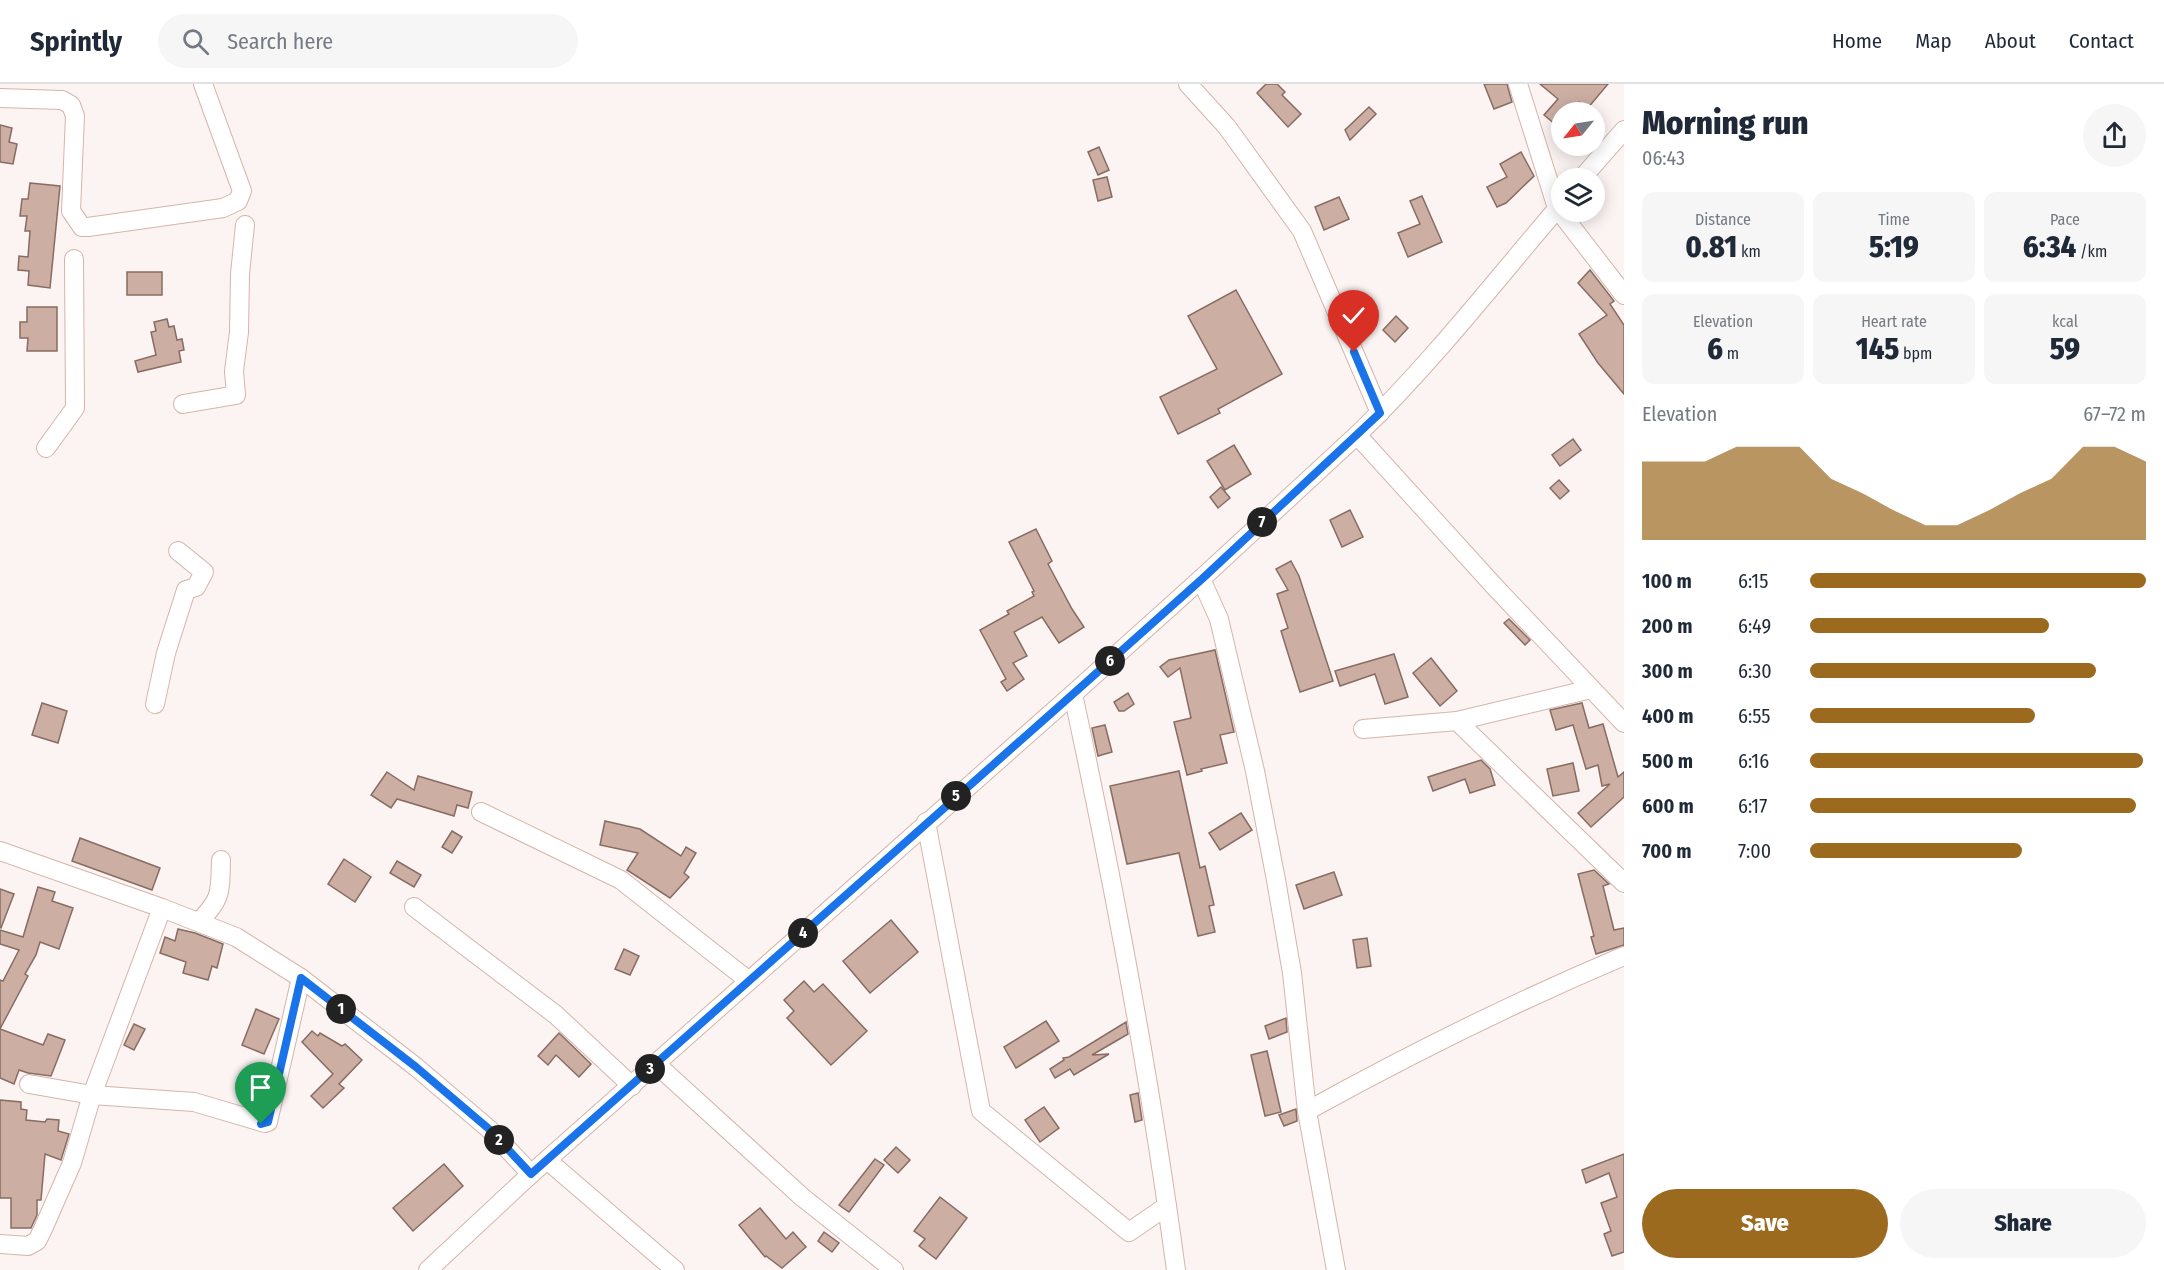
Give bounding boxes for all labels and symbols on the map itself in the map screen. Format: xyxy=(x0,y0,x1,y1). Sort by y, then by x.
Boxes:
north arrow xyxy=(1551,102,1605,156)
pin xyxy=(1328,290,1379,352)
pin: 7 xyxy=(1247,507,1277,537)
pin: 6 xyxy=(1095,646,1125,676)
pin: 5 xyxy=(941,781,971,811)
pin: 4 xyxy=(788,918,818,948)
pin: 1 xyxy=(326,994,356,1024)
pin: 3 xyxy=(635,1054,665,1084)
pin xyxy=(235,1062,286,1124)
pin: 2 xyxy=(484,1125,514,1155)

